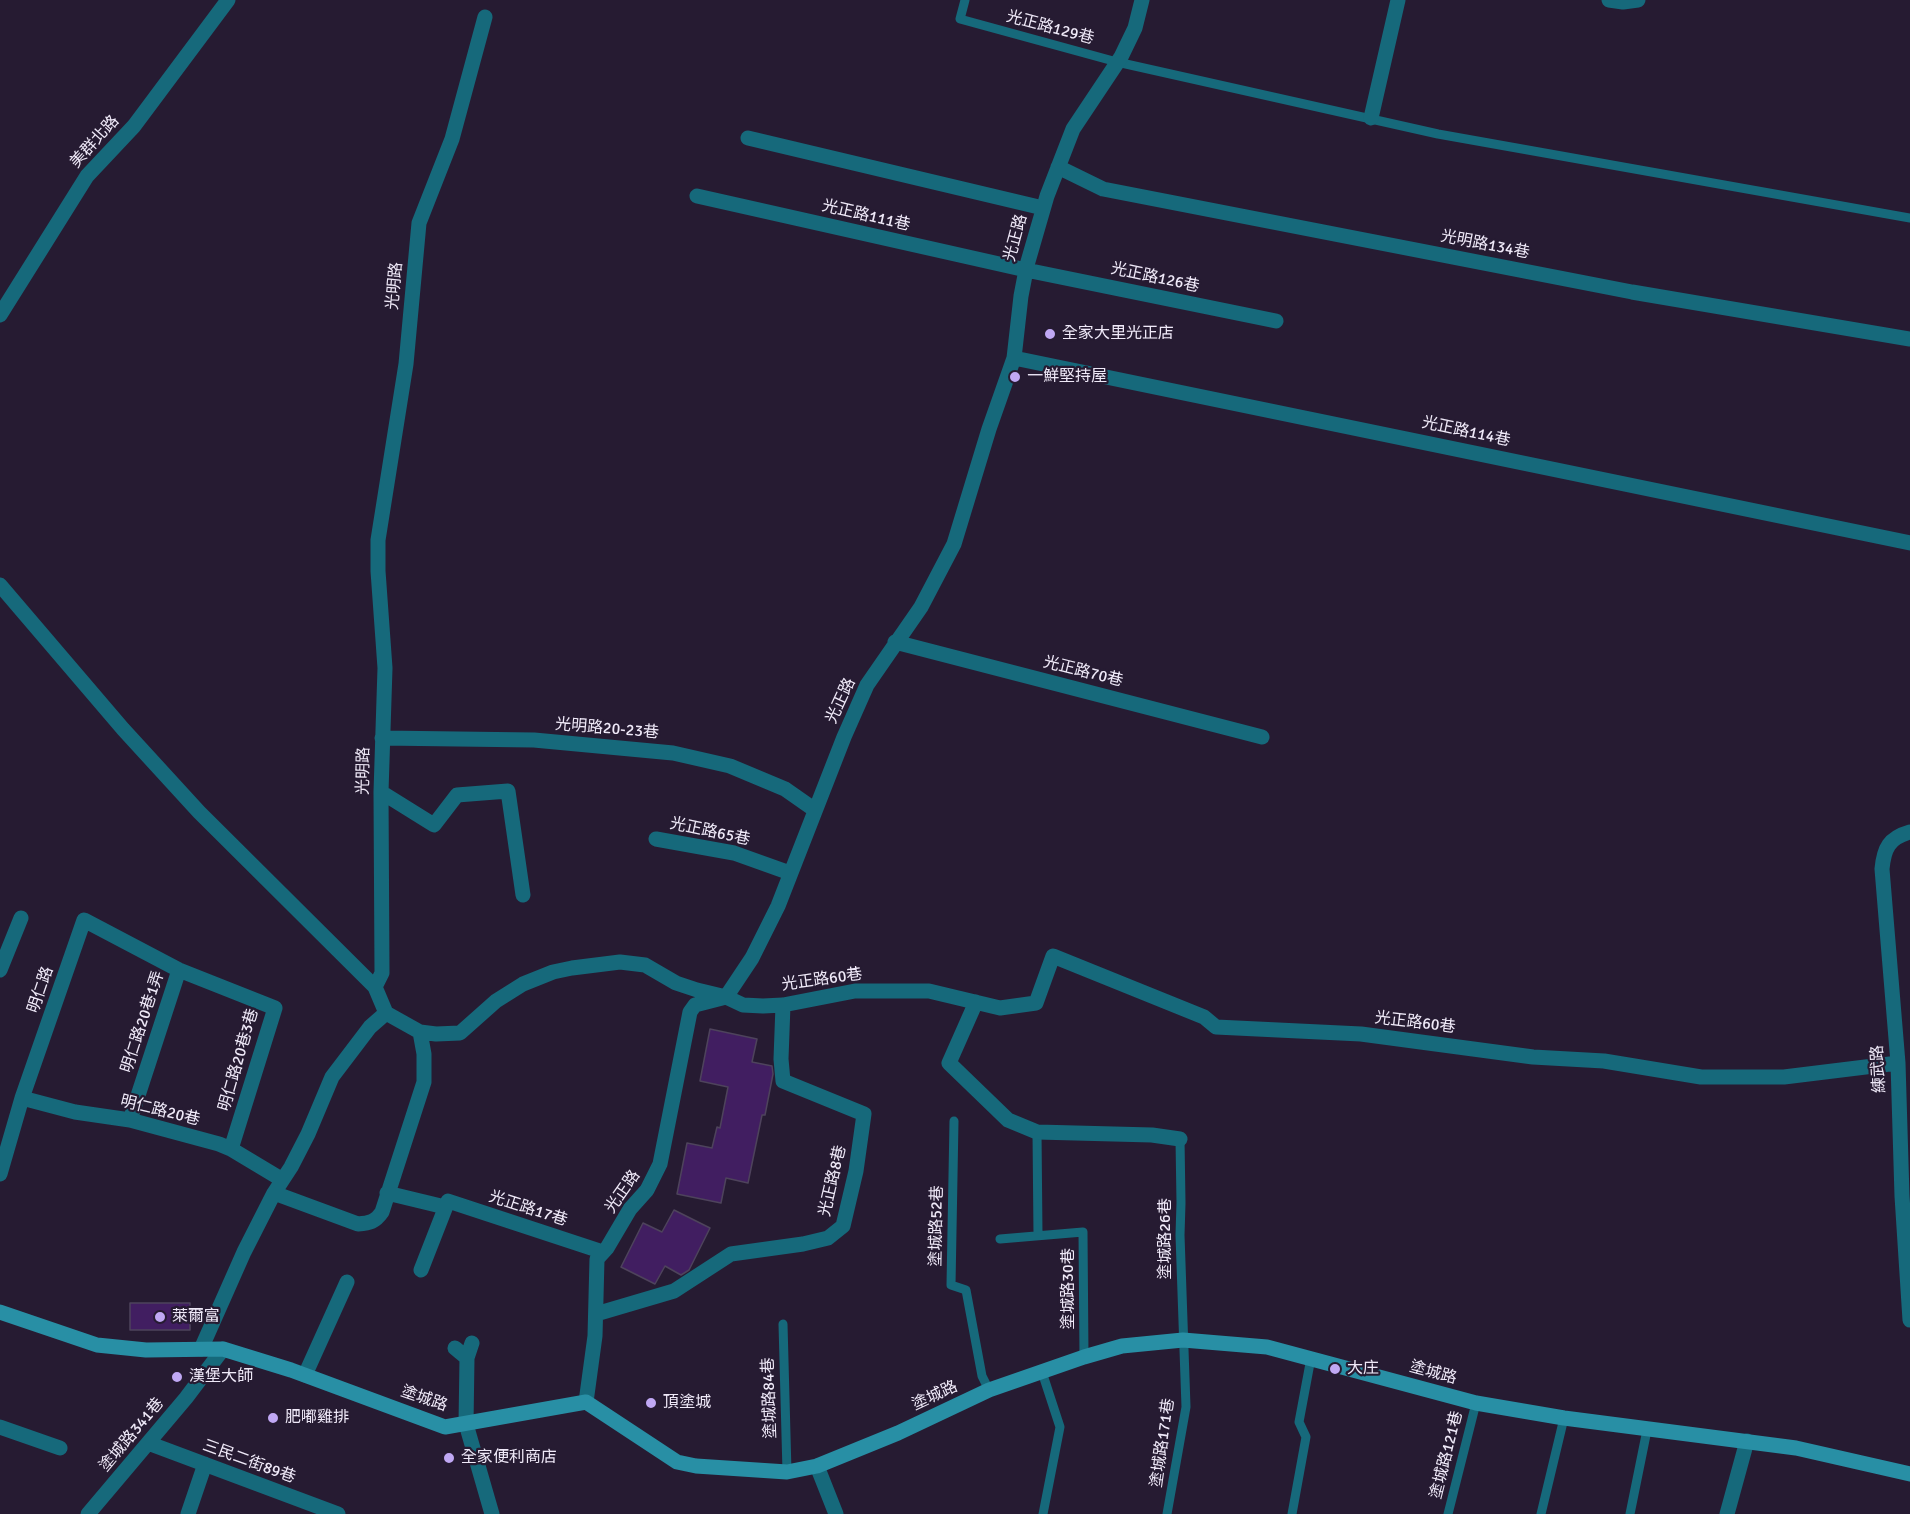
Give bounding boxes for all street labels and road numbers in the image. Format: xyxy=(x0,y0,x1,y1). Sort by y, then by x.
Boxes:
street label: 光正路129巷 xyxy=(1004,7,1096,49)
street label: 美群北路 xyxy=(66,112,124,172)
street label: 光正路111巷 xyxy=(820,197,912,235)
street label: 光正路 xyxy=(1001,212,1031,264)
street label: 光明路134巷 xyxy=(1439,227,1531,263)
street label: 光正路126巷 xyxy=(1109,259,1201,297)
street label: 光明路 xyxy=(383,261,407,311)
street label: 光正路114巷 xyxy=(1420,413,1512,451)
street label: 光正路70巷 xyxy=(1041,653,1125,691)
street label: 光正路 xyxy=(822,675,860,727)
street label: 光明路20-23巷 xyxy=(554,715,660,743)
street label: 光明路 xyxy=(354,747,374,795)
street label: 光正路65巷 xyxy=(668,814,752,850)
street label: 明仁路 xyxy=(24,964,58,1016)
street label: 光正路60巷 xyxy=(780,965,864,995)
street label: 明仁路20巷1弄 xyxy=(118,969,168,1075)
street label: 明仁路20巷3巷 xyxy=(215,1006,263,1114)
street label: 光正路60巷 xyxy=(1373,1009,1457,1037)
street label: 練武路 xyxy=(1868,1045,1890,1093)
street label: 明仁路20巷 xyxy=(118,1092,202,1130)
street label: 光正路8巷 xyxy=(815,1143,851,1219)
street label: 光正路 xyxy=(601,1167,645,1217)
street label: 塗城路52巷 xyxy=(927,1185,947,1267)
street label: 光正路17巷 xyxy=(486,1187,570,1231)
street label: 塗城路26巷 xyxy=(1156,1198,1176,1280)
street label: 塗城路30巷 xyxy=(1059,1248,1079,1330)
street label: 塗城路84巷 xyxy=(759,1357,781,1439)
street label: 塗城路 xyxy=(1407,1358,1459,1388)
street label: 塗城路 xyxy=(909,1377,961,1415)
street label: 塗城路 xyxy=(398,1382,450,1416)
street label: 塗城路341巷 xyxy=(96,1394,168,1476)
street label: 塗城路171巷 xyxy=(1147,1397,1179,1489)
street label: 塗城路121巷 xyxy=(1427,1409,1467,1501)
street label: 三民二街89巷 xyxy=(200,1436,298,1488)

